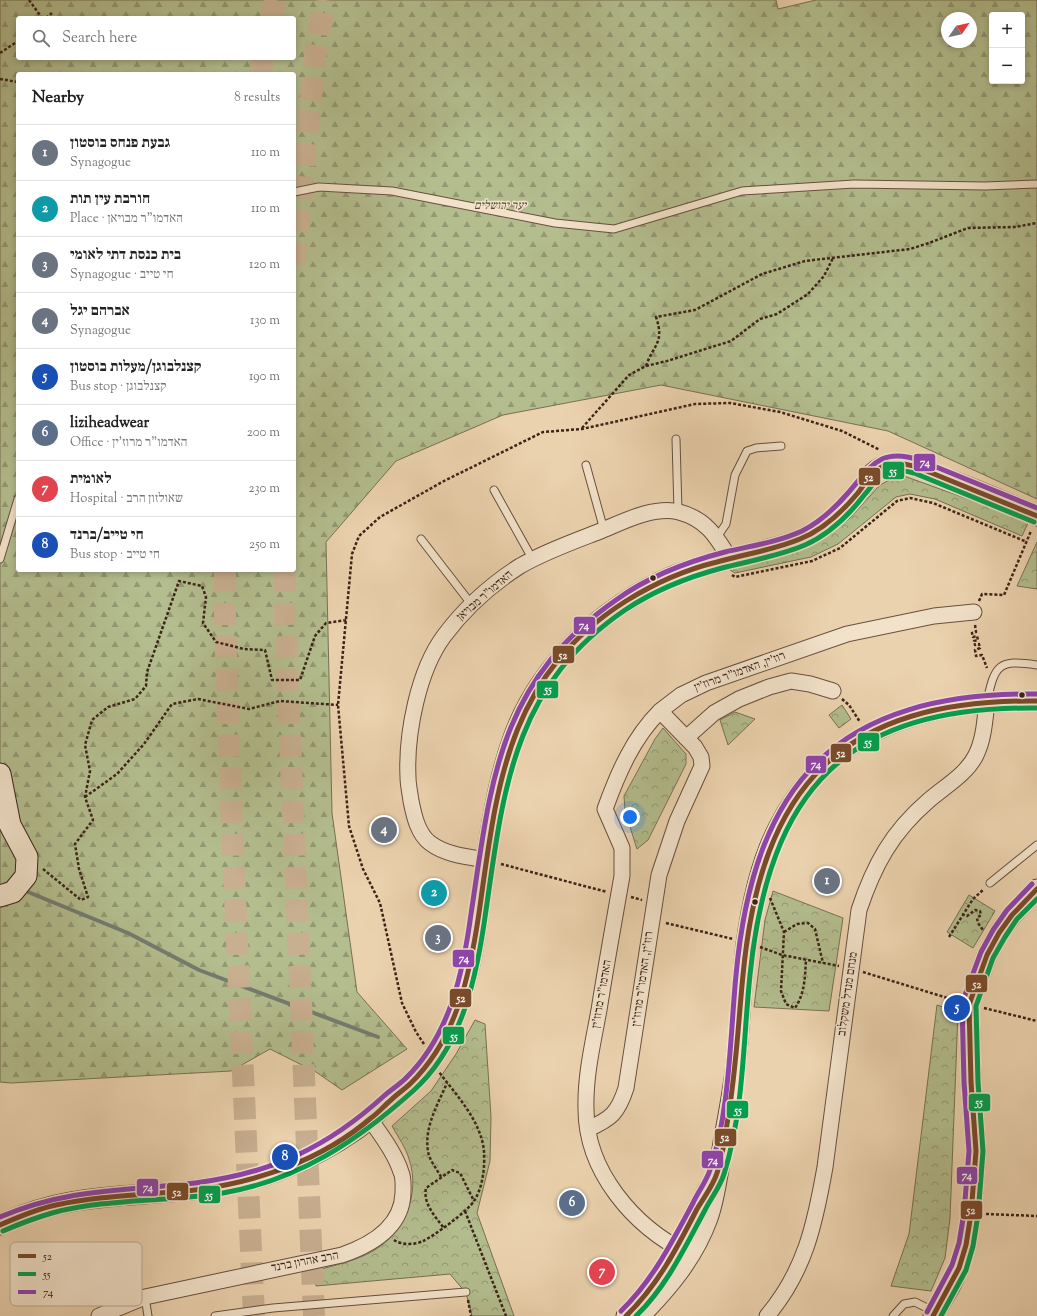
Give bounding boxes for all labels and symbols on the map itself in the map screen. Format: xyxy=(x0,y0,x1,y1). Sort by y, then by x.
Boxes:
north arrow xyxy=(941,12,977,48)
park label: יער ירושלים xyxy=(474,197,528,215)
line badge: 74 xyxy=(913,453,936,472)
text: 74 xyxy=(920,455,931,471)
line badge: 55 xyxy=(882,461,905,480)
text: 55 xyxy=(888,464,897,480)
line badge: 52 xyxy=(858,467,881,486)
text: 52 xyxy=(864,470,874,486)
street label: האדמו"ר מבויאן xyxy=(453,566,517,626)
unlabelled marker xyxy=(648,573,658,583)
line badge: 74 xyxy=(573,616,596,635)
text: 74 xyxy=(579,618,590,634)
line badge: 52 xyxy=(552,645,575,664)
street label: רוז'ין, האדמו"ר מרוז'ין xyxy=(692,647,788,697)
text: 52 xyxy=(558,648,568,664)
line badge: 55 xyxy=(536,680,559,699)
text: 55 xyxy=(543,682,552,698)
unlabelled marker xyxy=(1017,690,1027,700)
line badge: 55 xyxy=(857,732,880,752)
text: 55 xyxy=(863,735,872,751)
line badge: 52 xyxy=(830,743,852,763)
text: 52 xyxy=(836,746,846,762)
line badge: 74 xyxy=(805,755,827,774)
text: 74 xyxy=(811,757,822,773)
your location xyxy=(620,807,640,827)
pin: 4 xyxy=(371,815,397,845)
pin: 1 xyxy=(814,866,840,896)
pin: 2 xyxy=(421,878,447,908)
unlabelled marker xyxy=(750,897,760,907)
pin: 3 xyxy=(425,923,451,953)
street label: רוז'ין, האדמו"ר מרוז'ין xyxy=(627,930,659,1028)
line badge: 74 xyxy=(452,949,475,968)
text: 74 xyxy=(459,951,470,967)
street label: מנחם מנדל משקלוב xyxy=(833,951,863,1037)
street label: האדמו"ר מרוז'ין xyxy=(587,958,617,1030)
line badge: 52 xyxy=(965,974,988,993)
text: 52 xyxy=(972,977,982,993)
line badge: 52 xyxy=(449,988,472,1008)
text: 52 xyxy=(456,991,466,1007)
pin: 5 xyxy=(944,993,970,1023)
line badge: 55 xyxy=(442,1026,465,1045)
text: 55 xyxy=(449,1029,458,1045)
line badge: 55 xyxy=(968,1093,991,1112)
text: 55 xyxy=(974,1095,983,1111)
line badge: 55 xyxy=(726,1100,749,1119)
text: 55 xyxy=(733,1103,742,1119)
line badge: 52 xyxy=(714,1128,737,1147)
text: 52 xyxy=(720,1130,730,1146)
pin: 8 xyxy=(272,1142,298,1172)
line badge: 74 xyxy=(701,1150,724,1169)
text: 74 xyxy=(708,1153,719,1169)
line badge: 74 xyxy=(956,1166,978,1185)
text: 74 xyxy=(962,1168,973,1184)
line badge: 74 xyxy=(136,1178,159,1197)
text: 74 xyxy=(143,1180,154,1196)
line badge: 52 xyxy=(166,1182,189,1201)
text: 52 xyxy=(172,1185,182,1201)
line badge: 55 xyxy=(198,1185,221,1204)
text: 55 xyxy=(204,1188,213,1204)
pin: 6 xyxy=(559,1188,585,1218)
line badge: 52 xyxy=(960,1200,983,1220)
text: 52 xyxy=(966,1203,976,1219)
legend xyxy=(10,1242,142,1306)
street label: הרב אהרון ברנד xyxy=(270,1247,340,1277)
text: 52 xyxy=(42,1249,52,1265)
pin: 7 xyxy=(589,1257,615,1287)
text: 55 xyxy=(42,1267,51,1283)
text: 74 xyxy=(43,1285,54,1301)

